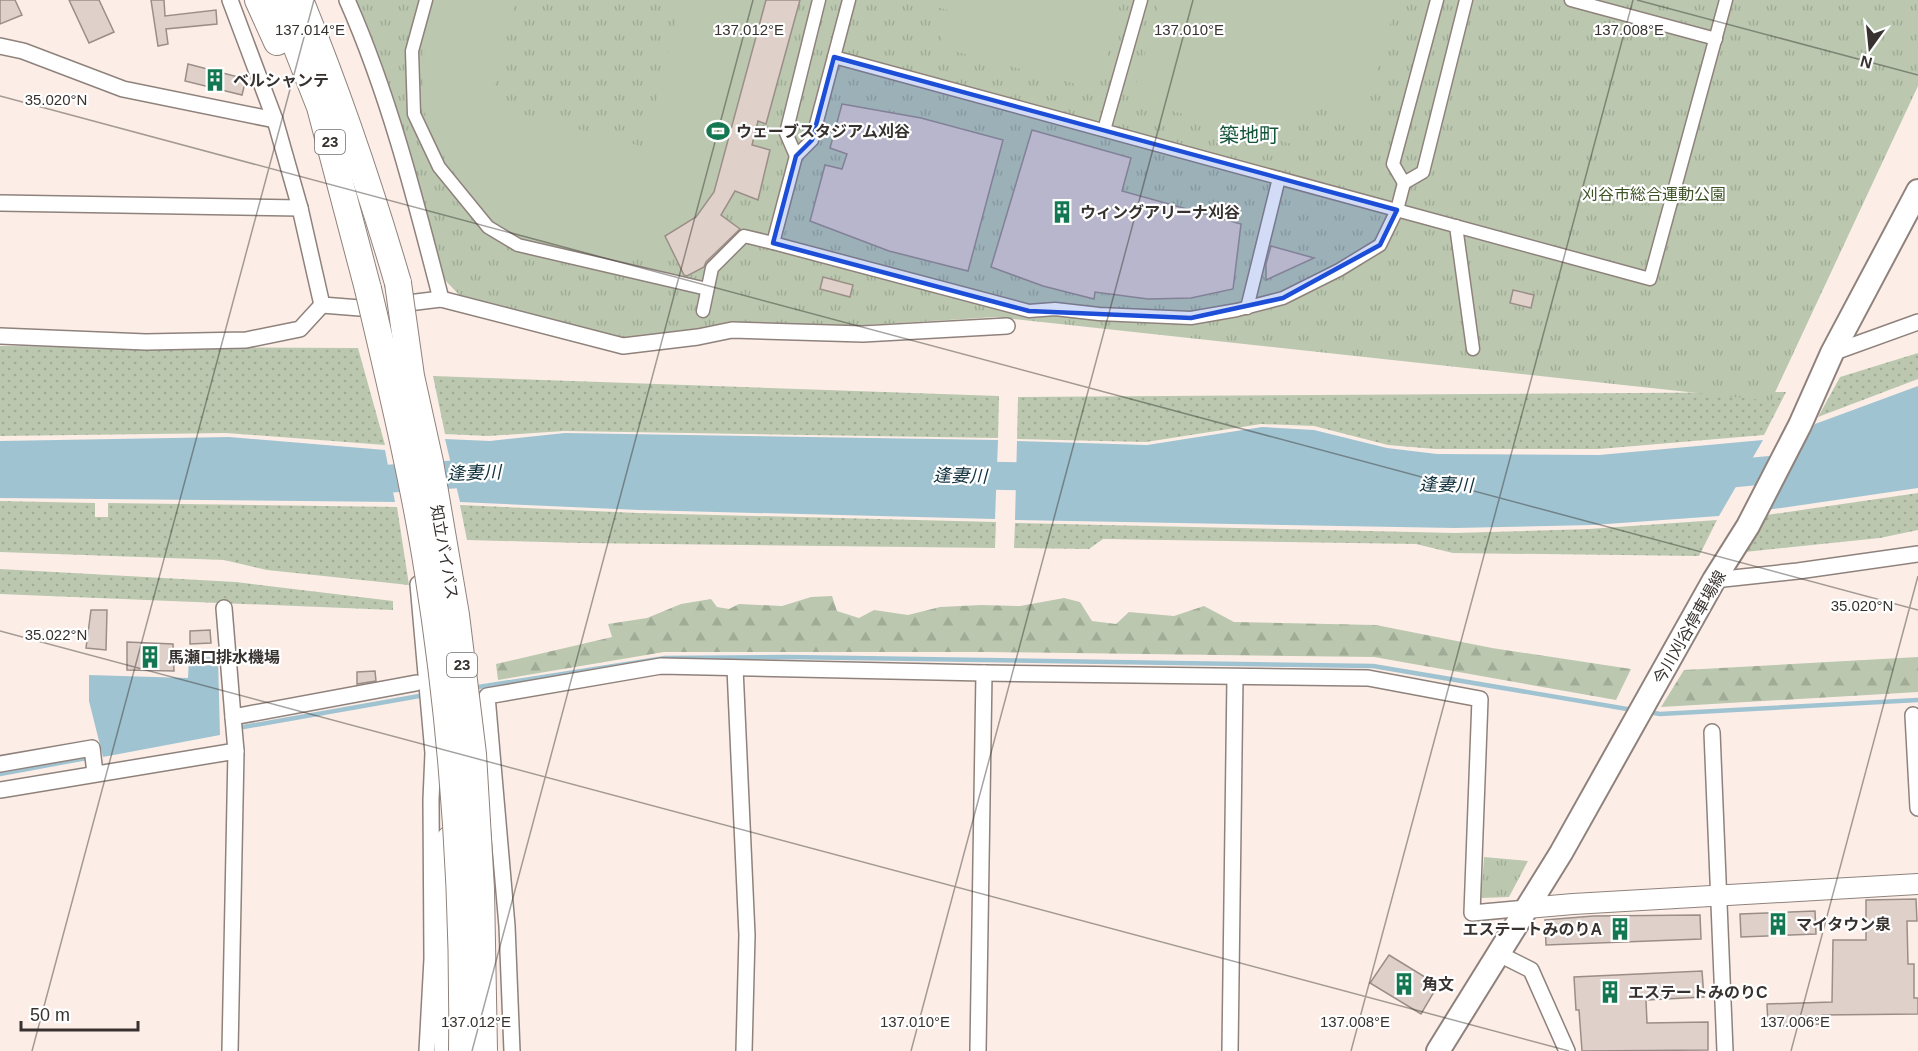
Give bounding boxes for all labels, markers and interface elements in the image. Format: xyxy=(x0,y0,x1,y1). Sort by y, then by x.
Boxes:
north arrow xyxy=(1840,18,1900,78)
text: 137.014°E xyxy=(275,21,345,38)
text: 137.012°E xyxy=(714,21,784,38)
text: 137.010°E xyxy=(1154,21,1224,38)
text: 137.008°E xyxy=(1594,21,1664,38)
text: N xyxy=(1858,52,1874,72)
building icon: ベルシャンテ xyxy=(202,67,228,93)
place label: ベルシャンテ xyxy=(233,72,329,89)
text: 35.020°N xyxy=(25,91,87,108)
sports icon: ウェーブスタジアム刈谷 xyxy=(705,118,731,144)
place label: ウェーブスタジアム刈谷 xyxy=(736,123,910,140)
district label: 築地町 xyxy=(1219,124,1279,146)
road number: 23 xyxy=(315,130,345,154)
park label: 刈谷市総合運動公園 xyxy=(1582,186,1726,203)
building icon: ウィングアリーナ刈谷 xyxy=(1049,199,1075,225)
place label: ウィングアリーナ刈谷 xyxy=(1080,203,1240,221)
water label: 逢妻川 xyxy=(447,462,503,484)
water label: 逢妻川 xyxy=(933,466,989,487)
water label: 逢妻川 xyxy=(1419,475,1475,496)
street label: 知立バイパス xyxy=(428,503,461,601)
street label: 今川刈谷停車場線 xyxy=(1650,568,1729,687)
text: 35.020°N xyxy=(1831,597,1893,614)
text: 35.022°N xyxy=(25,626,87,643)
building icon: 馬瀬口排水機場 xyxy=(137,644,163,670)
place label: 馬瀬口排水機場 xyxy=(168,648,280,666)
road number: 23 xyxy=(447,653,477,677)
building icon: マイタウン泉 xyxy=(1765,911,1791,937)
building icon: エステートみのりA xyxy=(1607,916,1633,942)
place label: マイタウン泉 xyxy=(1796,916,1891,933)
place label: エステートみのりA xyxy=(1462,921,1602,938)
building icon: 角文 xyxy=(1391,971,1417,997)
place label: 角文 xyxy=(1422,976,1454,993)
building icon: エステートみのりC xyxy=(1597,979,1623,1005)
place label: エステートみのりC xyxy=(1628,984,1768,1001)
scale bar xyxy=(21,994,138,1032)
text: 50 m xyxy=(30,1005,70,1025)
text: 137.012°E xyxy=(441,1013,511,1030)
text: 137.010°E xyxy=(880,1013,950,1030)
text: 137.008°E xyxy=(1320,1013,1390,1030)
text: 137.006°E xyxy=(1760,1013,1830,1030)

